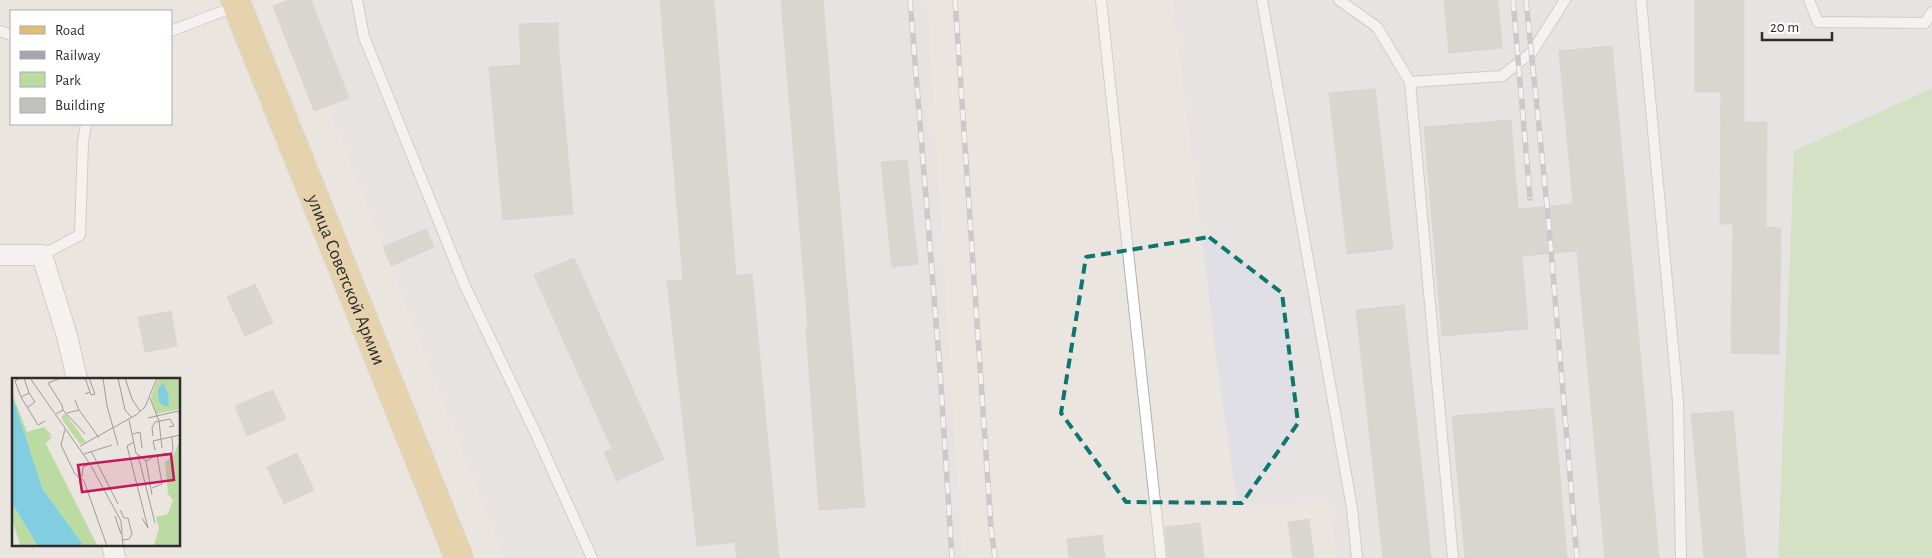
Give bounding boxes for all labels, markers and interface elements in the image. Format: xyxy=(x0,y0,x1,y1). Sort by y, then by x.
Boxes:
legend xyxy=(10,10,172,125)
scale bar xyxy=(1762,10,1832,42)
text: 20 m xyxy=(1770,20,1799,35)
text: Road xyxy=(55,23,85,38)
text: Railway xyxy=(55,48,101,63)
text: Park xyxy=(55,73,81,88)
text: Building xyxy=(55,98,105,113)
street label: улица Советской Армии xyxy=(303,191,388,368)
inset map xyxy=(12,378,180,546)

